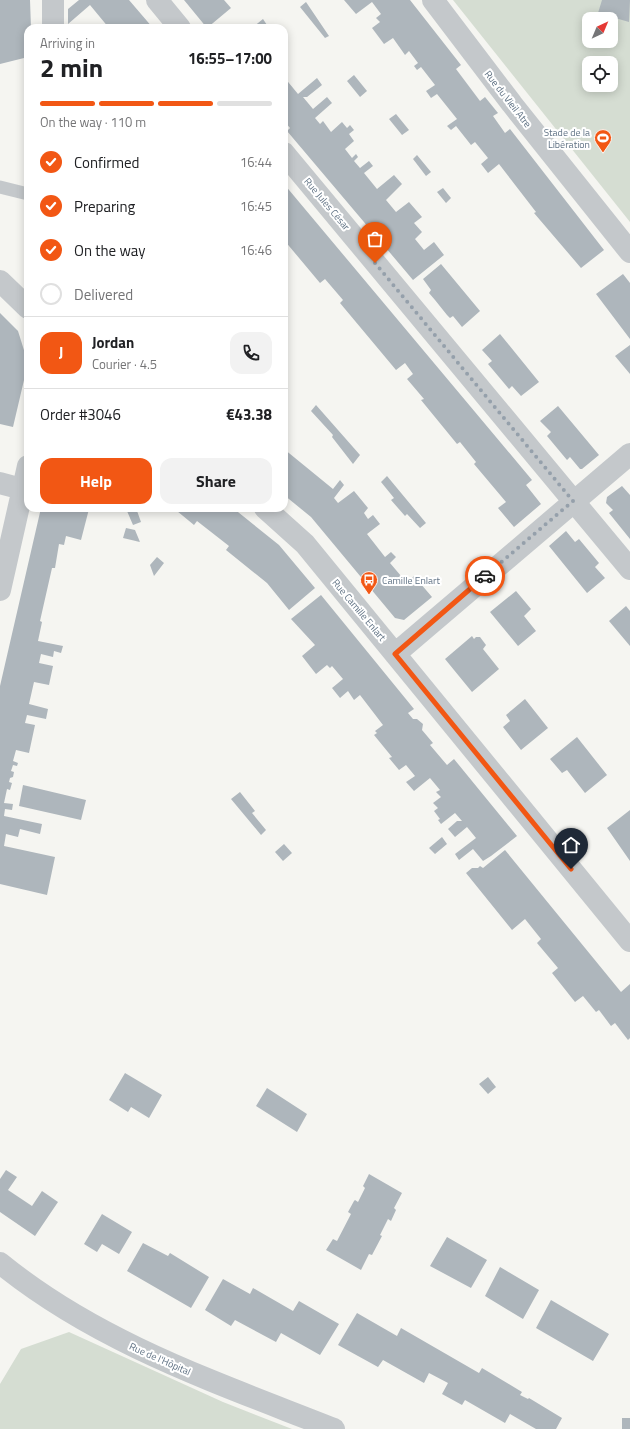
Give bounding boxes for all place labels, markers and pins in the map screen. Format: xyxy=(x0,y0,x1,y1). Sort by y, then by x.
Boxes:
place label: Stade de la Libération xyxy=(544,125,590,152)
sports icon: Stade de la Libération xyxy=(593,128,613,153)
pin xyxy=(358,222,392,263)
bus stop icon: Camille Enlart xyxy=(359,570,379,595)
place label: Camille Enlart xyxy=(382,573,441,588)
pin xyxy=(554,828,588,869)

